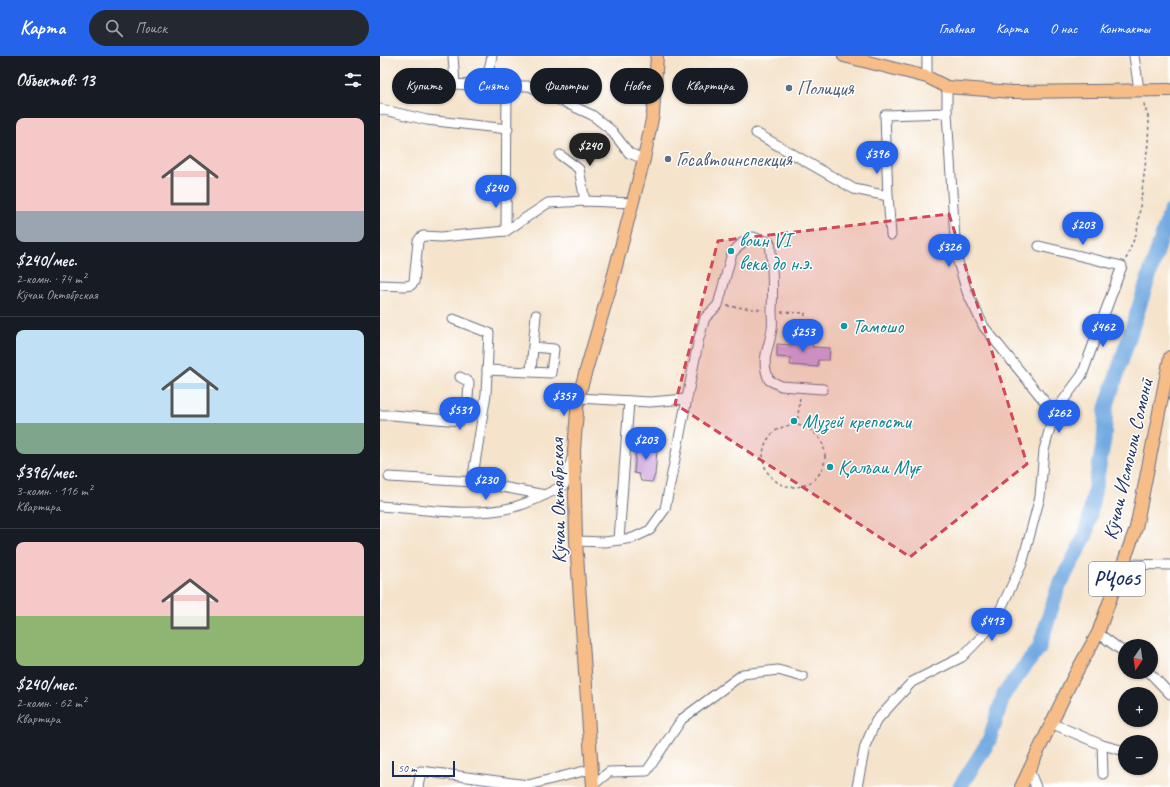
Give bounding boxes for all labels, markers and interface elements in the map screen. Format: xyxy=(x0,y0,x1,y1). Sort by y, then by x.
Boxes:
search box xyxy=(89,10,369,46)
text: Карта xyxy=(20,16,65,40)
icon: search xyxy=(103,17,125,39)
text: Поиск xyxy=(135,19,167,38)
text: Главная xyxy=(939,20,974,37)
text: Карта xyxy=(996,20,1028,37)
text: О нас xyxy=(1050,20,1077,37)
text: Контакты xyxy=(1099,20,1150,37)
chip: Купить xyxy=(392,68,456,104)
chip: Снять xyxy=(464,68,522,104)
chip: Фильтры xyxy=(530,68,602,104)
chip: Новое xyxy=(610,68,664,104)
chip: Квартира xyxy=(672,68,748,104)
icon: filters xyxy=(342,69,364,91)
text: Объектов: 13 xyxy=(16,70,95,91)
place label: Полиция xyxy=(797,76,854,101)
marker: Полиция xyxy=(784,83,794,93)
pin: $240 xyxy=(566,133,614,167)
text: $240 xyxy=(578,138,602,154)
pin: $396 xyxy=(853,141,901,175)
icon: home xyxy=(154,144,226,216)
text: $396 xyxy=(865,146,889,162)
place label: Госавтоинспекция xyxy=(676,147,793,172)
marker: Госавтоинспекция xyxy=(663,154,673,164)
pin: $240 xyxy=(472,175,520,209)
text: $240 xyxy=(484,180,508,196)
pin: $203 xyxy=(1059,212,1107,246)
text: $203 xyxy=(1071,217,1095,233)
place label: воин VI века до н.э. xyxy=(739,228,812,276)
pin: $326 xyxy=(925,234,973,268)
text: $326 xyxy=(937,239,961,255)
marker: воин VI века до н.э. xyxy=(726,246,736,256)
text: $240/мес. xyxy=(16,250,77,271)
text: 2-комн. · 74 m² xyxy=(16,271,86,287)
text: Кӯчаи Октябрская xyxy=(16,287,97,303)
place label: Тамошо xyxy=(852,314,904,339)
pin: $462 xyxy=(1079,314,1127,348)
pin: $253 xyxy=(779,319,827,353)
text: $462 xyxy=(1091,319,1115,335)
marker: Тамошо xyxy=(839,321,849,331)
text: $253 xyxy=(791,324,815,340)
icon: home xyxy=(154,356,226,428)
street label: Кӯчаи Исмоили Сомонӣ xyxy=(1097,375,1159,542)
pin: $357 xyxy=(540,383,588,417)
text: $357 xyxy=(552,388,576,404)
pin: $531 xyxy=(436,397,484,431)
pin: $262 xyxy=(1035,400,1083,434)
text: $531 xyxy=(448,402,472,418)
text: $262 xyxy=(1047,405,1071,421)
place label: Музей крепости xyxy=(802,409,912,435)
marker: Музей крепости xyxy=(789,416,799,426)
pin: $203 xyxy=(622,427,670,461)
text: $203 xyxy=(634,432,658,448)
street label: Кӯчаи Октябрская xyxy=(544,436,572,564)
place label: Қалъаи Муғ xyxy=(838,455,923,480)
text: $396/мес. xyxy=(16,462,77,483)
marker: Қалъаи Муғ xyxy=(825,462,835,472)
pin: $230 xyxy=(462,467,510,501)
text: $230 xyxy=(474,472,498,488)
text: 3-комн. · 116 m² xyxy=(16,483,92,499)
text: Квартира xyxy=(16,499,60,515)
road number: РҶ065 xyxy=(1089,562,1145,596)
icon: home xyxy=(154,568,226,640)
pin: $413 xyxy=(968,608,1016,642)
text: $413 xyxy=(980,613,1004,629)
north arrow xyxy=(1118,639,1158,679)
map controls xyxy=(1118,639,1158,775)
text: $240/мес. xyxy=(16,674,77,695)
button: + xyxy=(1118,687,1158,727)
text: 2-комн. · 62 m² xyxy=(16,695,86,711)
text: Квартира xyxy=(16,711,60,727)
button: − xyxy=(1118,735,1158,775)
scale bar xyxy=(392,759,455,778)
text: 50 m xyxy=(398,761,417,775)

